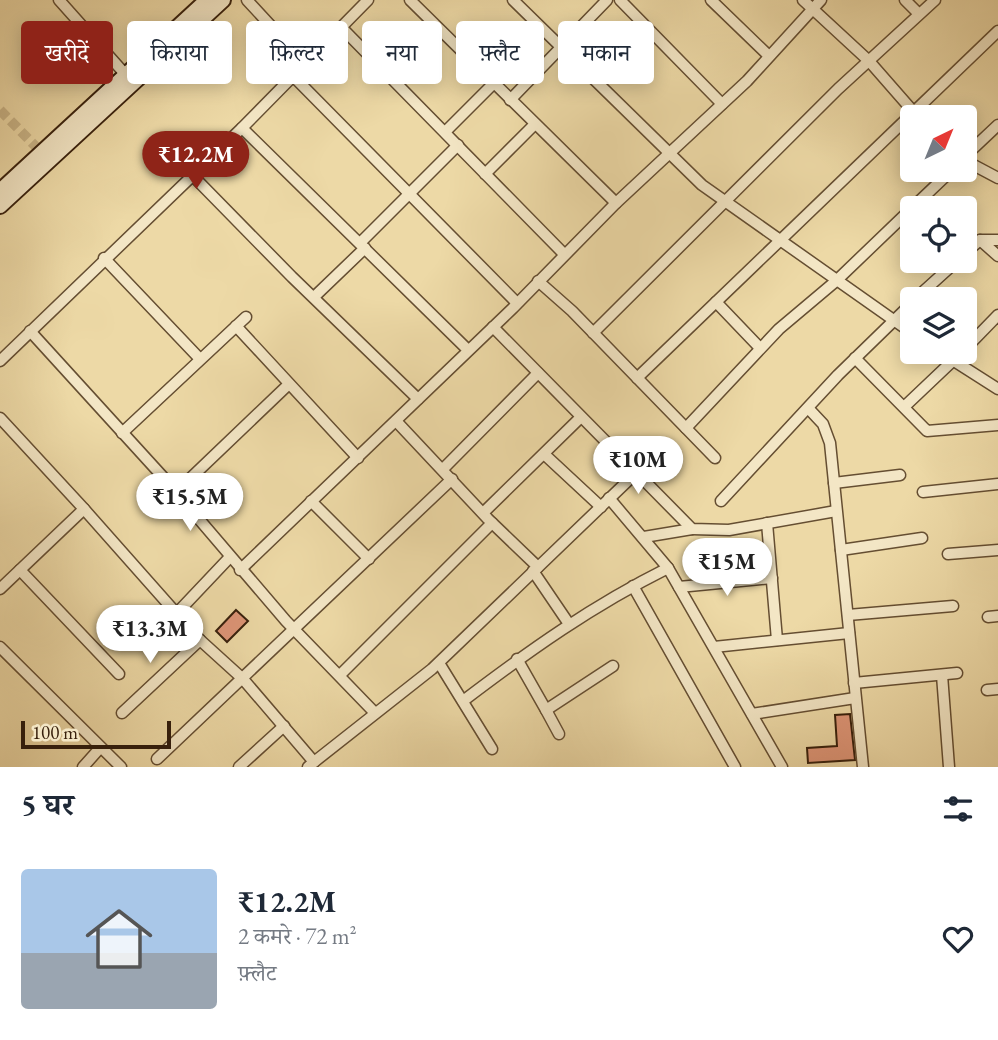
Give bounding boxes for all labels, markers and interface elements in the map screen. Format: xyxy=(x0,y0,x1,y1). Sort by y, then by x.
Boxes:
chip: खरीदें xyxy=(21,21,113,84)
chip: किराया xyxy=(127,21,232,84)
chip: फ़िल्टर xyxy=(246,21,348,84)
chip: नया xyxy=(362,21,442,84)
chip: फ़्लैट xyxy=(456,21,544,84)
chip: मकान xyxy=(558,21,654,84)
north arrow xyxy=(900,105,976,182)
map controls xyxy=(900,105,977,364)
pin: ₹12.2M xyxy=(139,132,253,191)
text: ₹12.2M xyxy=(158,139,234,169)
button: locate xyxy=(900,196,977,273)
button: layers xyxy=(900,287,977,364)
pin: ₹10M xyxy=(597,436,679,496)
text: ₹10M xyxy=(609,444,667,474)
pin: ₹15.5M xyxy=(133,474,247,533)
text: ₹15.5M xyxy=(152,481,228,511)
pin: ₹15M xyxy=(686,538,768,598)
text: ₹15M xyxy=(698,546,756,576)
pin: ₹13.3M xyxy=(93,606,207,665)
text: ₹13.3M xyxy=(112,613,188,643)
scale bar xyxy=(21,718,172,750)
text: 100 m xyxy=(32,720,78,745)
text: 5 घर xyxy=(21,785,74,824)
icon: filters xyxy=(939,790,977,828)
text: ₹12.2M xyxy=(238,882,336,921)
icon: home xyxy=(77,897,161,981)
icon: heart xyxy=(939,920,977,958)
text: 2 कमरे · 72 m² xyxy=(238,921,357,951)
text: फ़्लैट xyxy=(238,958,276,988)

